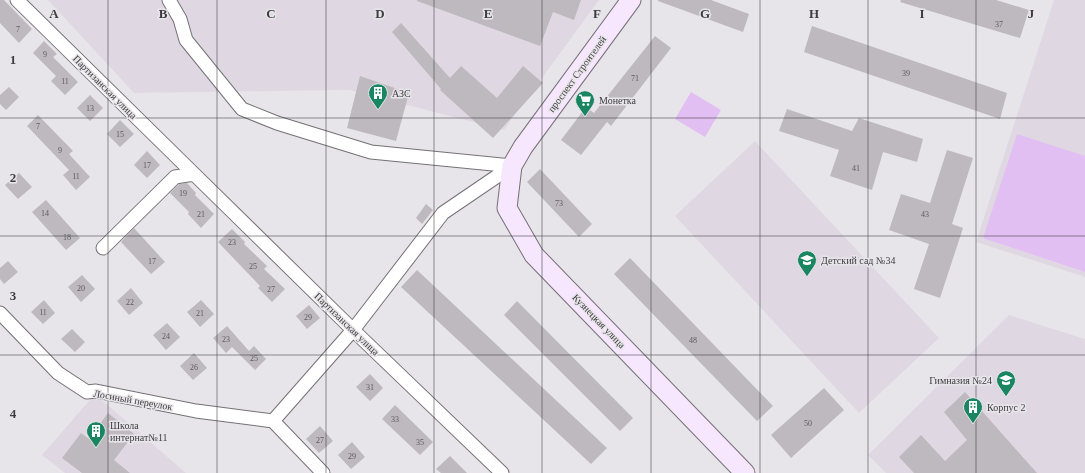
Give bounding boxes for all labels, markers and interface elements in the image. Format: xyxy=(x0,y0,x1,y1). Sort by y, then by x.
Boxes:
text: A xyxy=(49,6,59,21)
text: B xyxy=(159,6,168,21)
text: C xyxy=(266,6,276,21)
text: D xyxy=(375,6,385,21)
text: E xyxy=(484,6,492,21)
text: F xyxy=(593,6,601,21)
text: G xyxy=(700,6,710,21)
text: H xyxy=(809,6,819,21)
text: I xyxy=(919,6,925,21)
text: J xyxy=(1028,6,1035,21)
house number: 37 xyxy=(995,20,1003,29)
house number: 7 xyxy=(16,25,20,34)
street label: проспект Строителей xyxy=(546,33,609,114)
house number: 9 xyxy=(43,50,47,59)
text: 1 xyxy=(10,52,16,67)
street label: Партизанская улица xyxy=(71,53,139,121)
house number: 39 xyxy=(902,69,910,78)
house number: 71 xyxy=(631,74,639,83)
house number: 11 xyxy=(61,77,69,86)
building icon: АЗС xyxy=(367,82,389,110)
place label: АЗС xyxy=(392,88,411,99)
supermarket icon: Монетка xyxy=(574,89,596,117)
place label: Монетка xyxy=(599,95,637,106)
house number: 13 xyxy=(86,104,94,113)
house number: 7 xyxy=(36,122,40,131)
house number: 15 xyxy=(116,130,124,139)
house number: 9 xyxy=(58,146,62,155)
house number: 17 xyxy=(143,161,151,170)
house number: 41 xyxy=(852,164,860,173)
text: 2 xyxy=(10,170,16,185)
house number: 11 xyxy=(72,172,80,181)
house number: 19 xyxy=(179,189,187,198)
house number: 73 xyxy=(555,199,563,208)
house number: 14 xyxy=(41,209,49,218)
house number: 21 xyxy=(197,210,205,219)
house number: 43 xyxy=(921,210,929,219)
house number: 18 xyxy=(63,233,71,242)
house number: 23 xyxy=(228,238,236,247)
school or university icon: Детский сад №34 xyxy=(796,249,818,277)
place label: Детский сад №34 xyxy=(821,255,896,266)
house number: 17 xyxy=(148,257,156,266)
house number: 25 xyxy=(249,262,257,271)
house number: 20 xyxy=(77,284,85,293)
house number: 27 xyxy=(267,285,275,294)
text: 3 xyxy=(10,288,17,303)
street label: Партизанская улица xyxy=(312,290,382,358)
street label: Кузнецкая улица xyxy=(570,292,628,351)
house number: 22 xyxy=(126,298,134,307)
house number: 11 xyxy=(39,308,47,317)
house number: 21 xyxy=(196,309,204,318)
house number: 29 xyxy=(304,313,312,322)
house number: 24 xyxy=(162,332,170,341)
house number: 23 xyxy=(222,335,230,344)
house number: 48 xyxy=(689,336,697,345)
house number: 25 xyxy=(250,354,258,363)
house number: 26 xyxy=(190,363,198,372)
school or university icon: Гимназия №24 xyxy=(995,369,1017,397)
place label: Гимназия №24 xyxy=(929,375,992,386)
house number: 31 xyxy=(366,383,374,392)
street label: Лосиный переулок xyxy=(93,388,173,412)
building icon: Корпус 2 xyxy=(962,396,984,424)
place label: Корпус 2 xyxy=(987,402,1025,413)
text: 4 xyxy=(10,406,17,421)
house number: 33 xyxy=(391,415,399,424)
house number: 50 xyxy=(804,419,812,428)
building icon: Школа интернат№11 xyxy=(85,420,107,448)
place label: Школа интернат№11 xyxy=(110,420,168,443)
house number: 27 xyxy=(316,436,324,445)
house number: 35 xyxy=(416,438,424,447)
house number: 29 xyxy=(348,452,356,461)

